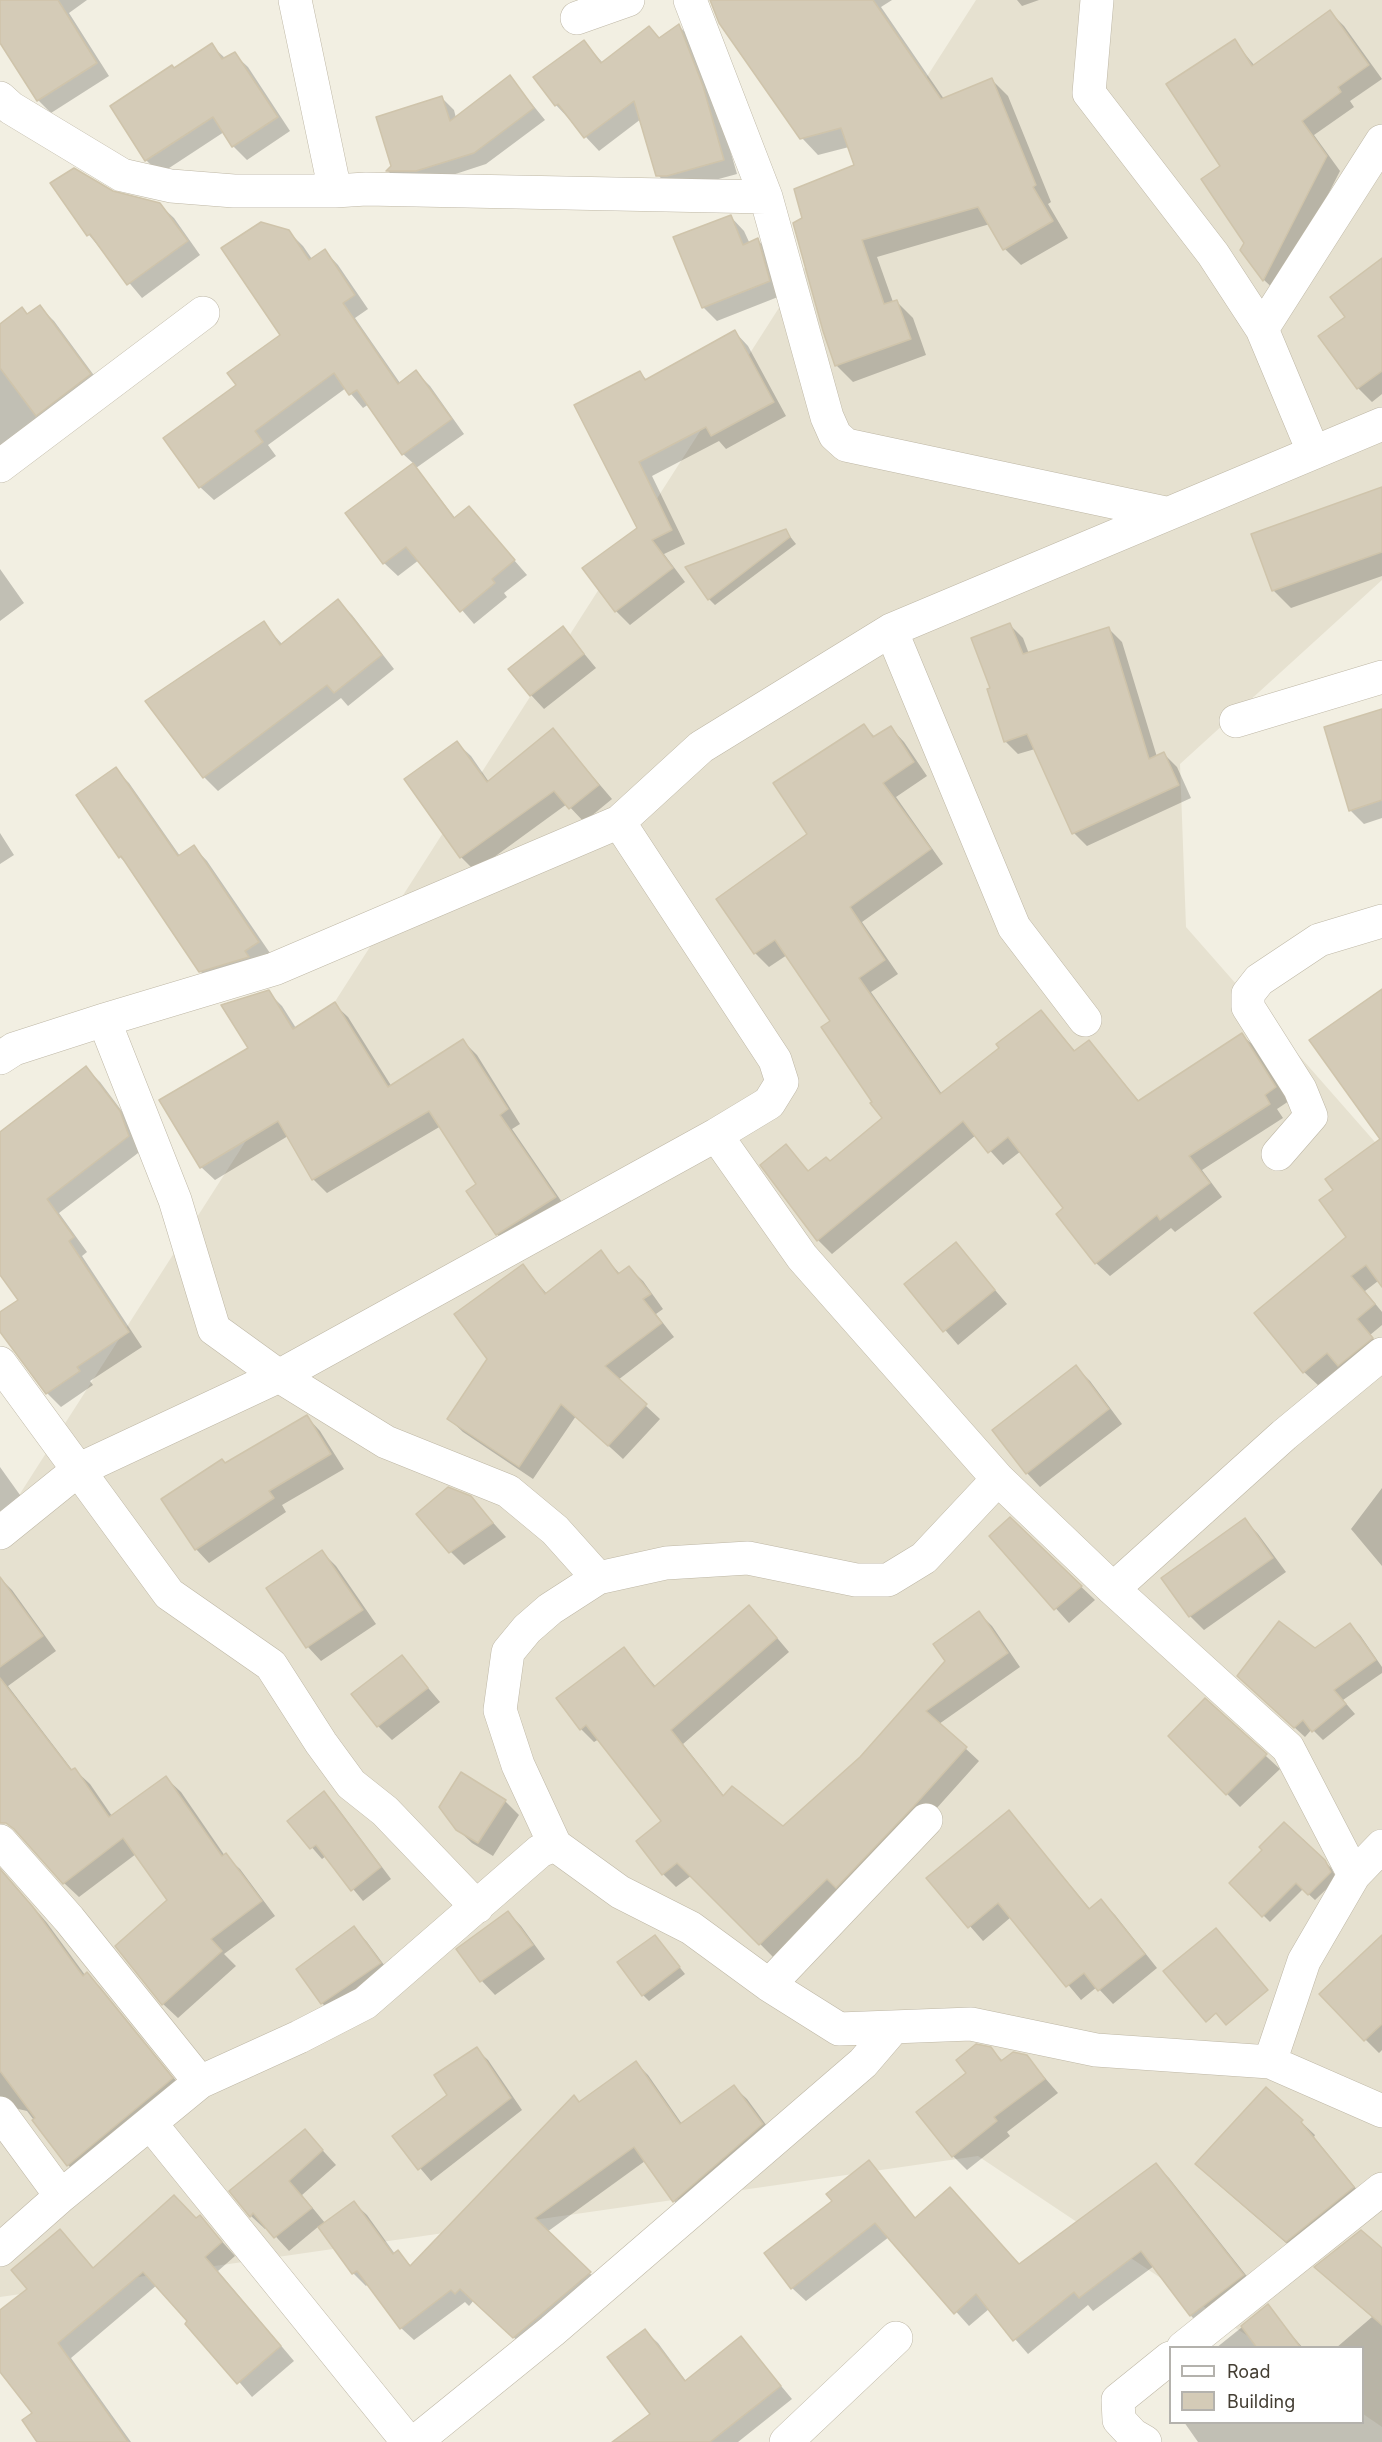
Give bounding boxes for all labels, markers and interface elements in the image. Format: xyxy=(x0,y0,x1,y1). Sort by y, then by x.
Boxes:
legend xyxy=(1169,2346,1364,2424)
text: Road xyxy=(1227,2361,1270,2382)
text: Building xyxy=(1227,2391,1295,2412)

